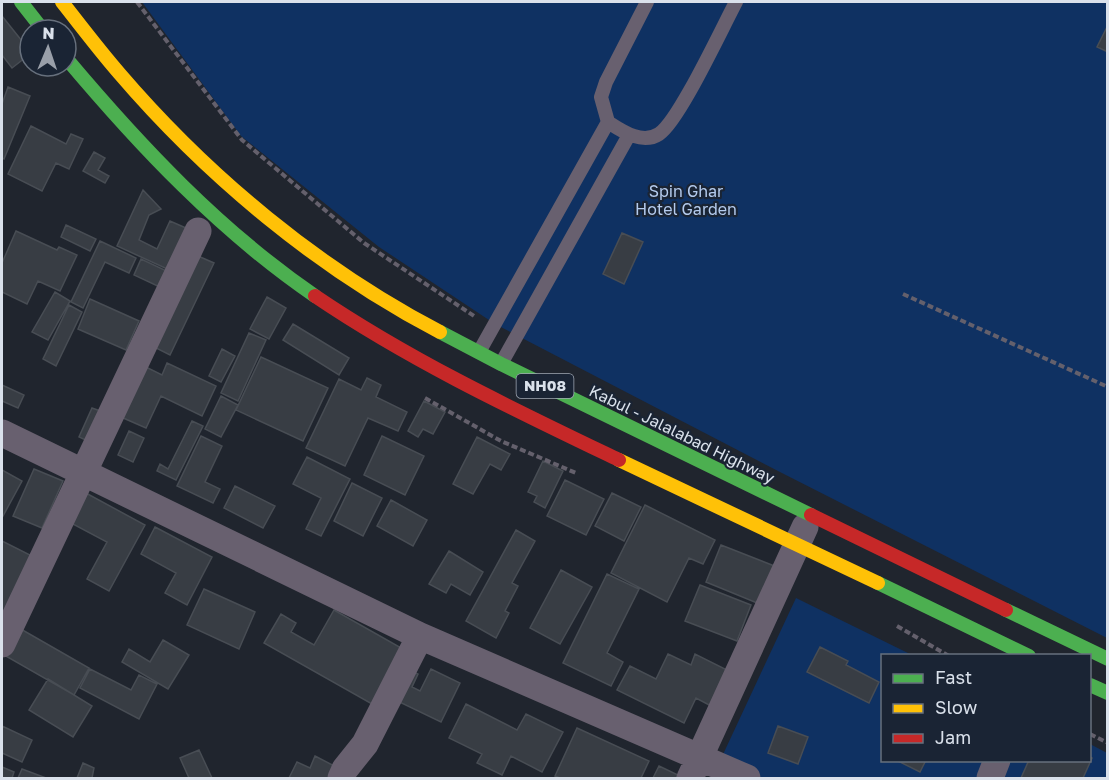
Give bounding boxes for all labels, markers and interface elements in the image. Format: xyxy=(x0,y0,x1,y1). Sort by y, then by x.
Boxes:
north arrow xyxy=(18,18,78,78)
text: N xyxy=(42,23,55,43)
park label: Spin Ghar Hotel Garden xyxy=(635,181,737,219)
road number: NH08 xyxy=(516,374,574,398)
street label: Kabul - Jalalabad Highway xyxy=(586,380,778,488)
legend xyxy=(881,654,1091,762)
text: Fast xyxy=(935,666,972,688)
text: Slow xyxy=(935,696,978,718)
text: Jam xyxy=(935,726,971,748)

